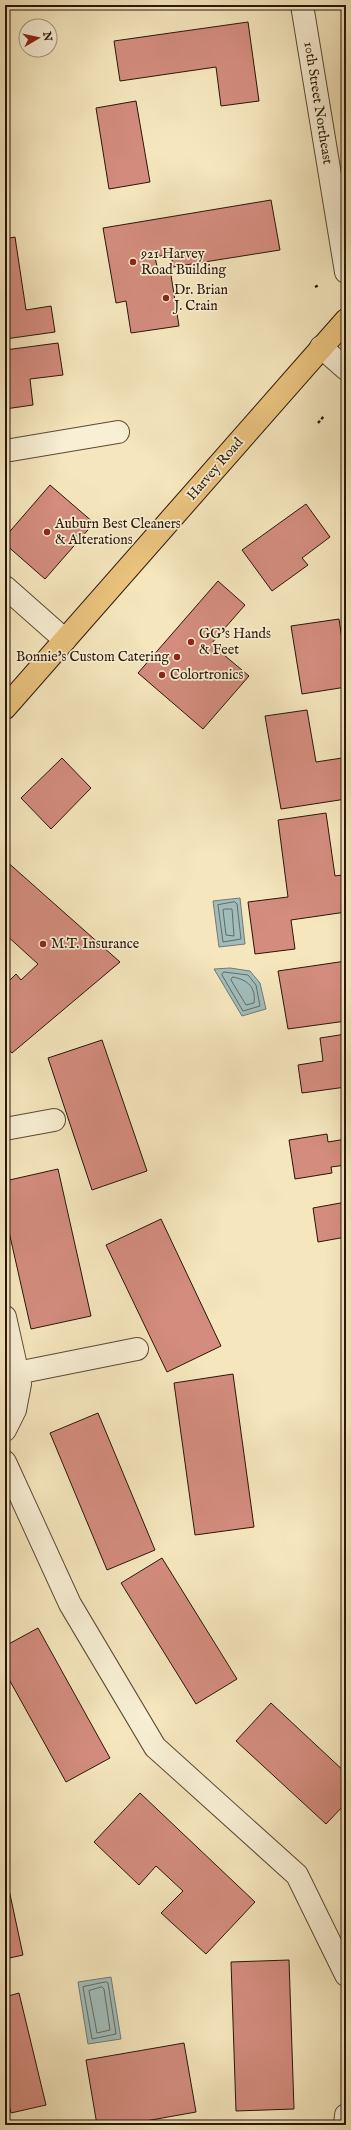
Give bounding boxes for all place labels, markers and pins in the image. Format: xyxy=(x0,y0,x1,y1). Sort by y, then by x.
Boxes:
place label: 921 Harvey Road Building xyxy=(140,245,226,279)
marker: 921 Harvey Road Building xyxy=(128,257,138,267)
place label: Dr. Brian J. Crain xyxy=(172,281,228,315)
marker: Dr. Brian J. Crain xyxy=(161,293,171,303)
place label: Auburn Best Cleaners & Alterations xyxy=(54,515,181,549)
marker: Auburn Best Cleaners & Alterations xyxy=(42,527,52,537)
place label: GG's Hands & Feet xyxy=(199,625,271,659)
marker: GG's Hands & Feet xyxy=(186,637,196,647)
place label: Bonnie's Custom Catering xyxy=(16,648,169,666)
marker: Bonnie's Custom Catering xyxy=(172,652,182,662)
place label: Colortronics xyxy=(170,666,244,684)
marker: Colortronics xyxy=(157,670,167,680)
place label: M.T. Insurance xyxy=(51,935,140,953)
marker: M.T. Insurance xyxy=(38,939,48,949)

